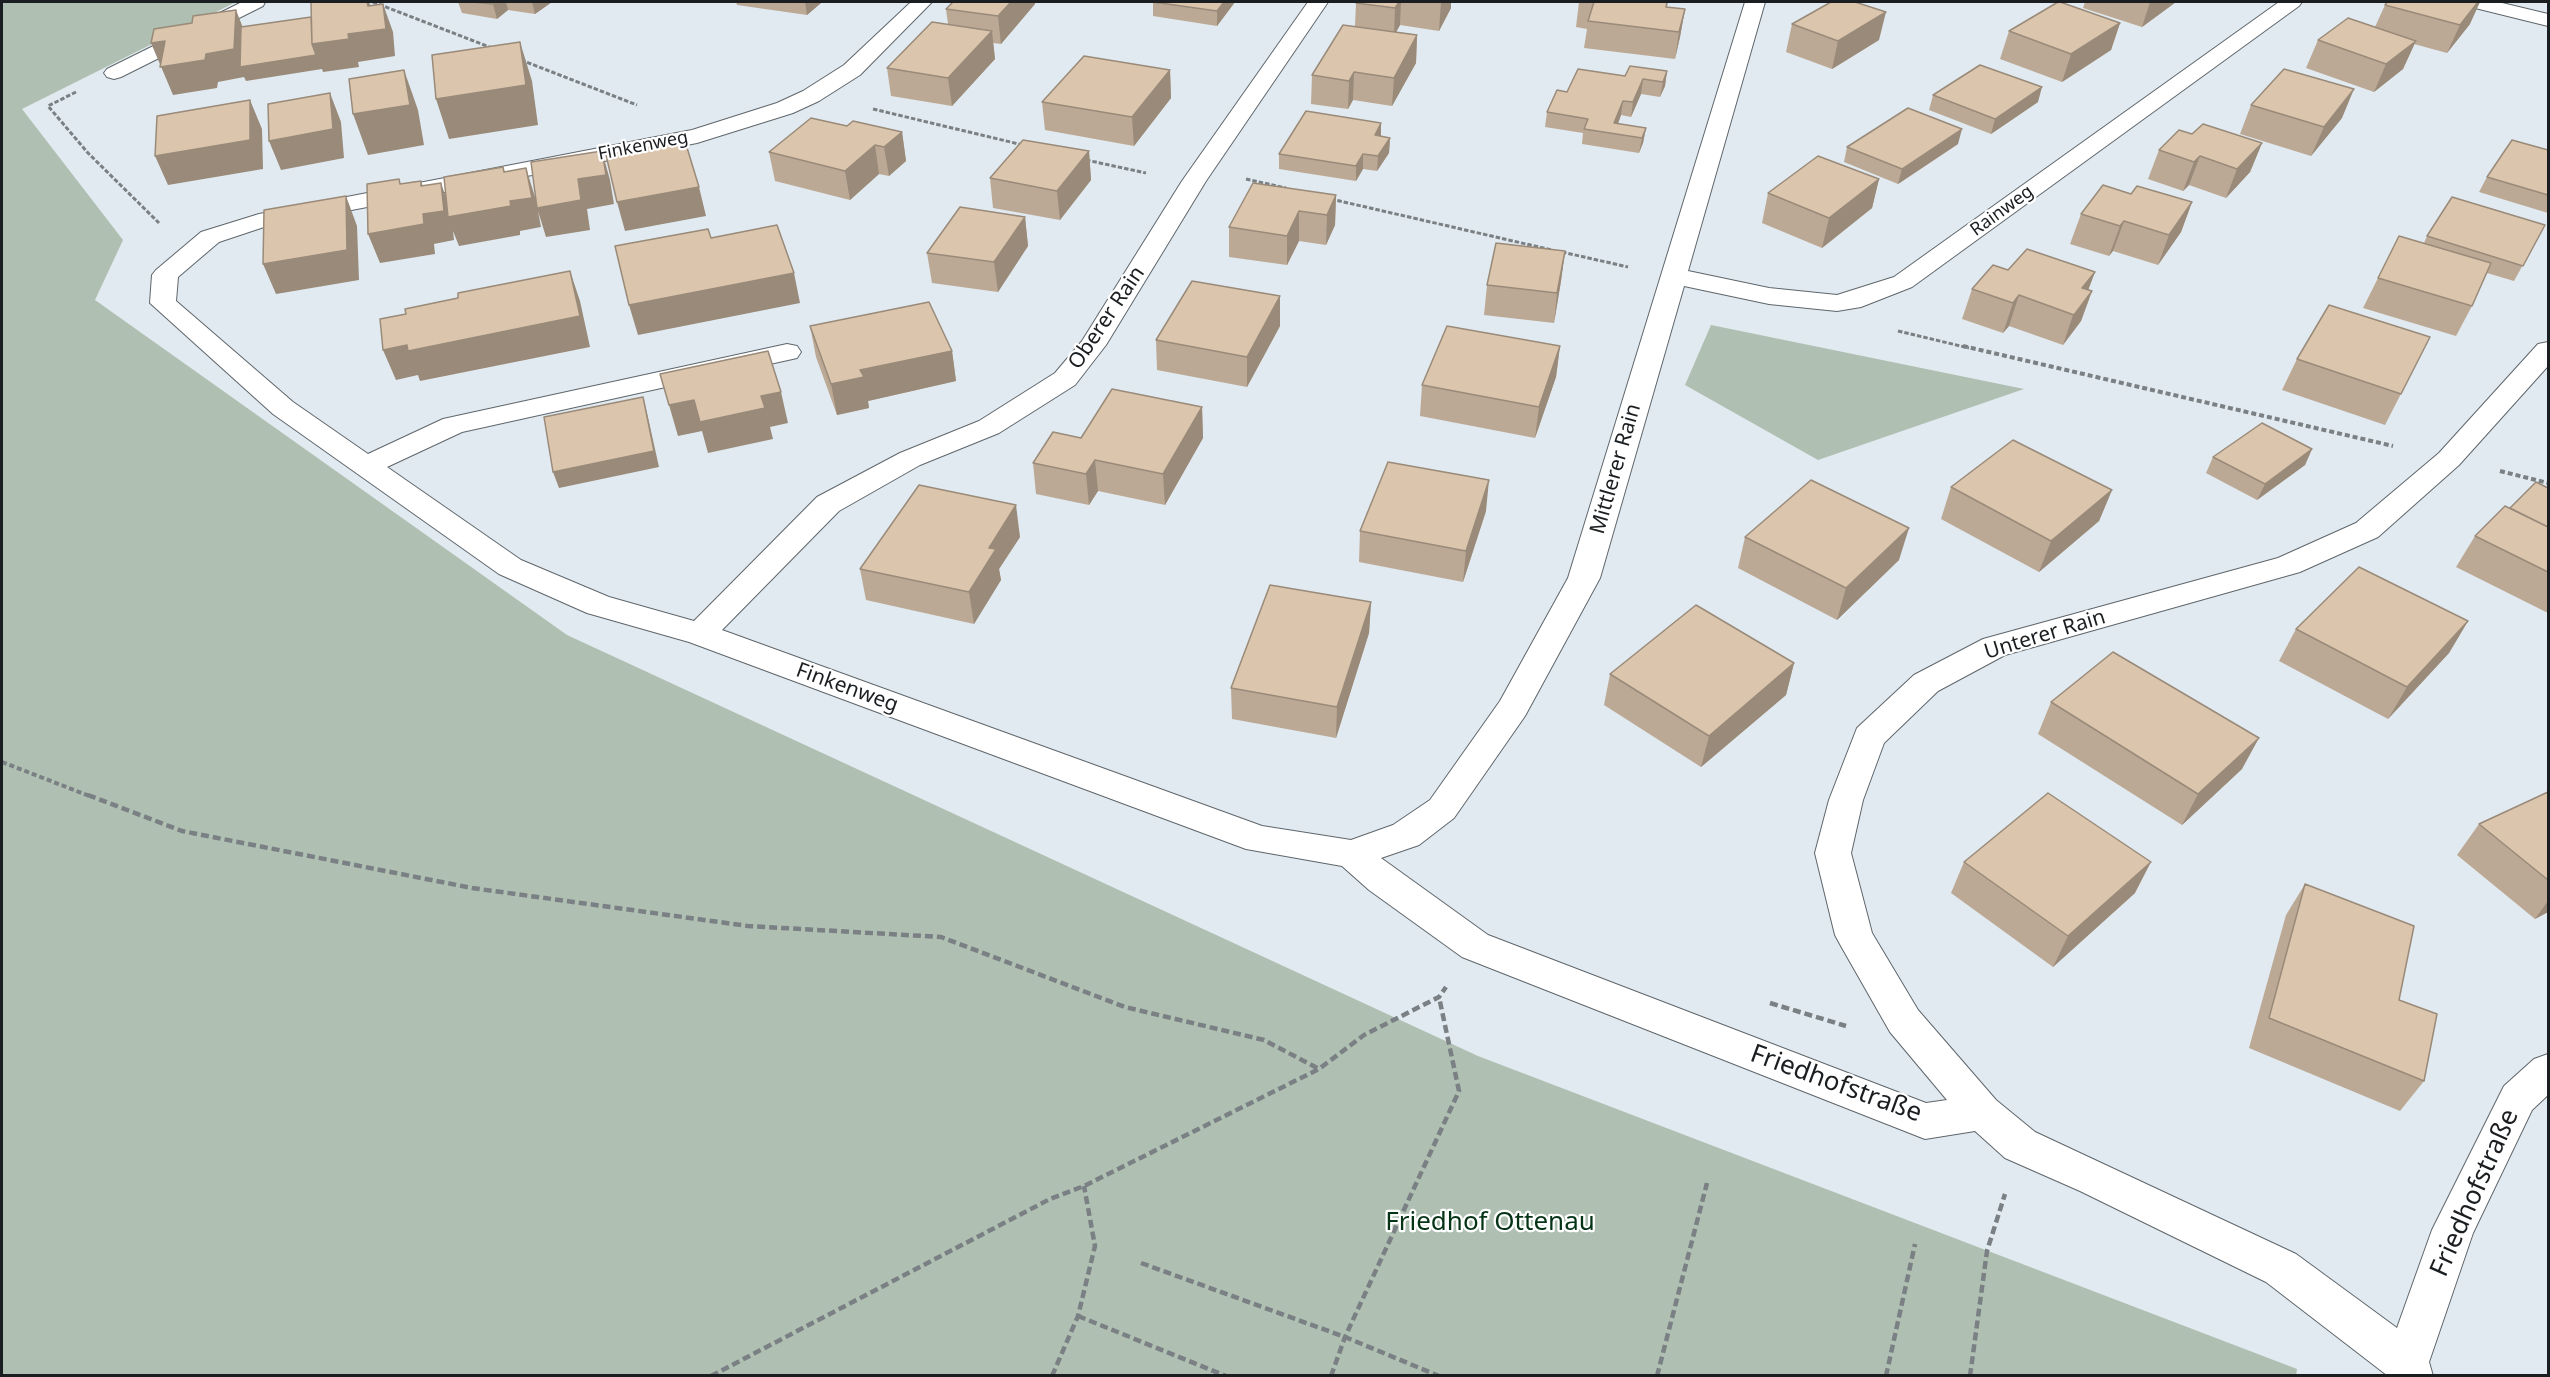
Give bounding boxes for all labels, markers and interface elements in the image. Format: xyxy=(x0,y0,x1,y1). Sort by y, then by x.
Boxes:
street label: Finkenweg xyxy=(596,127,690,165)
street label: Rainweg xyxy=(1966,181,2038,241)
street label: Oberer Rain xyxy=(1063,262,1151,374)
street label: Mittlerer Rain xyxy=(1585,401,1647,537)
street label: Unterer Rain xyxy=(1981,605,2109,665)
street label: Finkenweg xyxy=(793,658,901,718)
street label: Friedhofstraße xyxy=(1746,1039,1926,1129)
street label: Friedhofstraße xyxy=(2424,1104,2526,1282)
park label: Friedhof Ottenau xyxy=(1385,1207,1595,1239)

